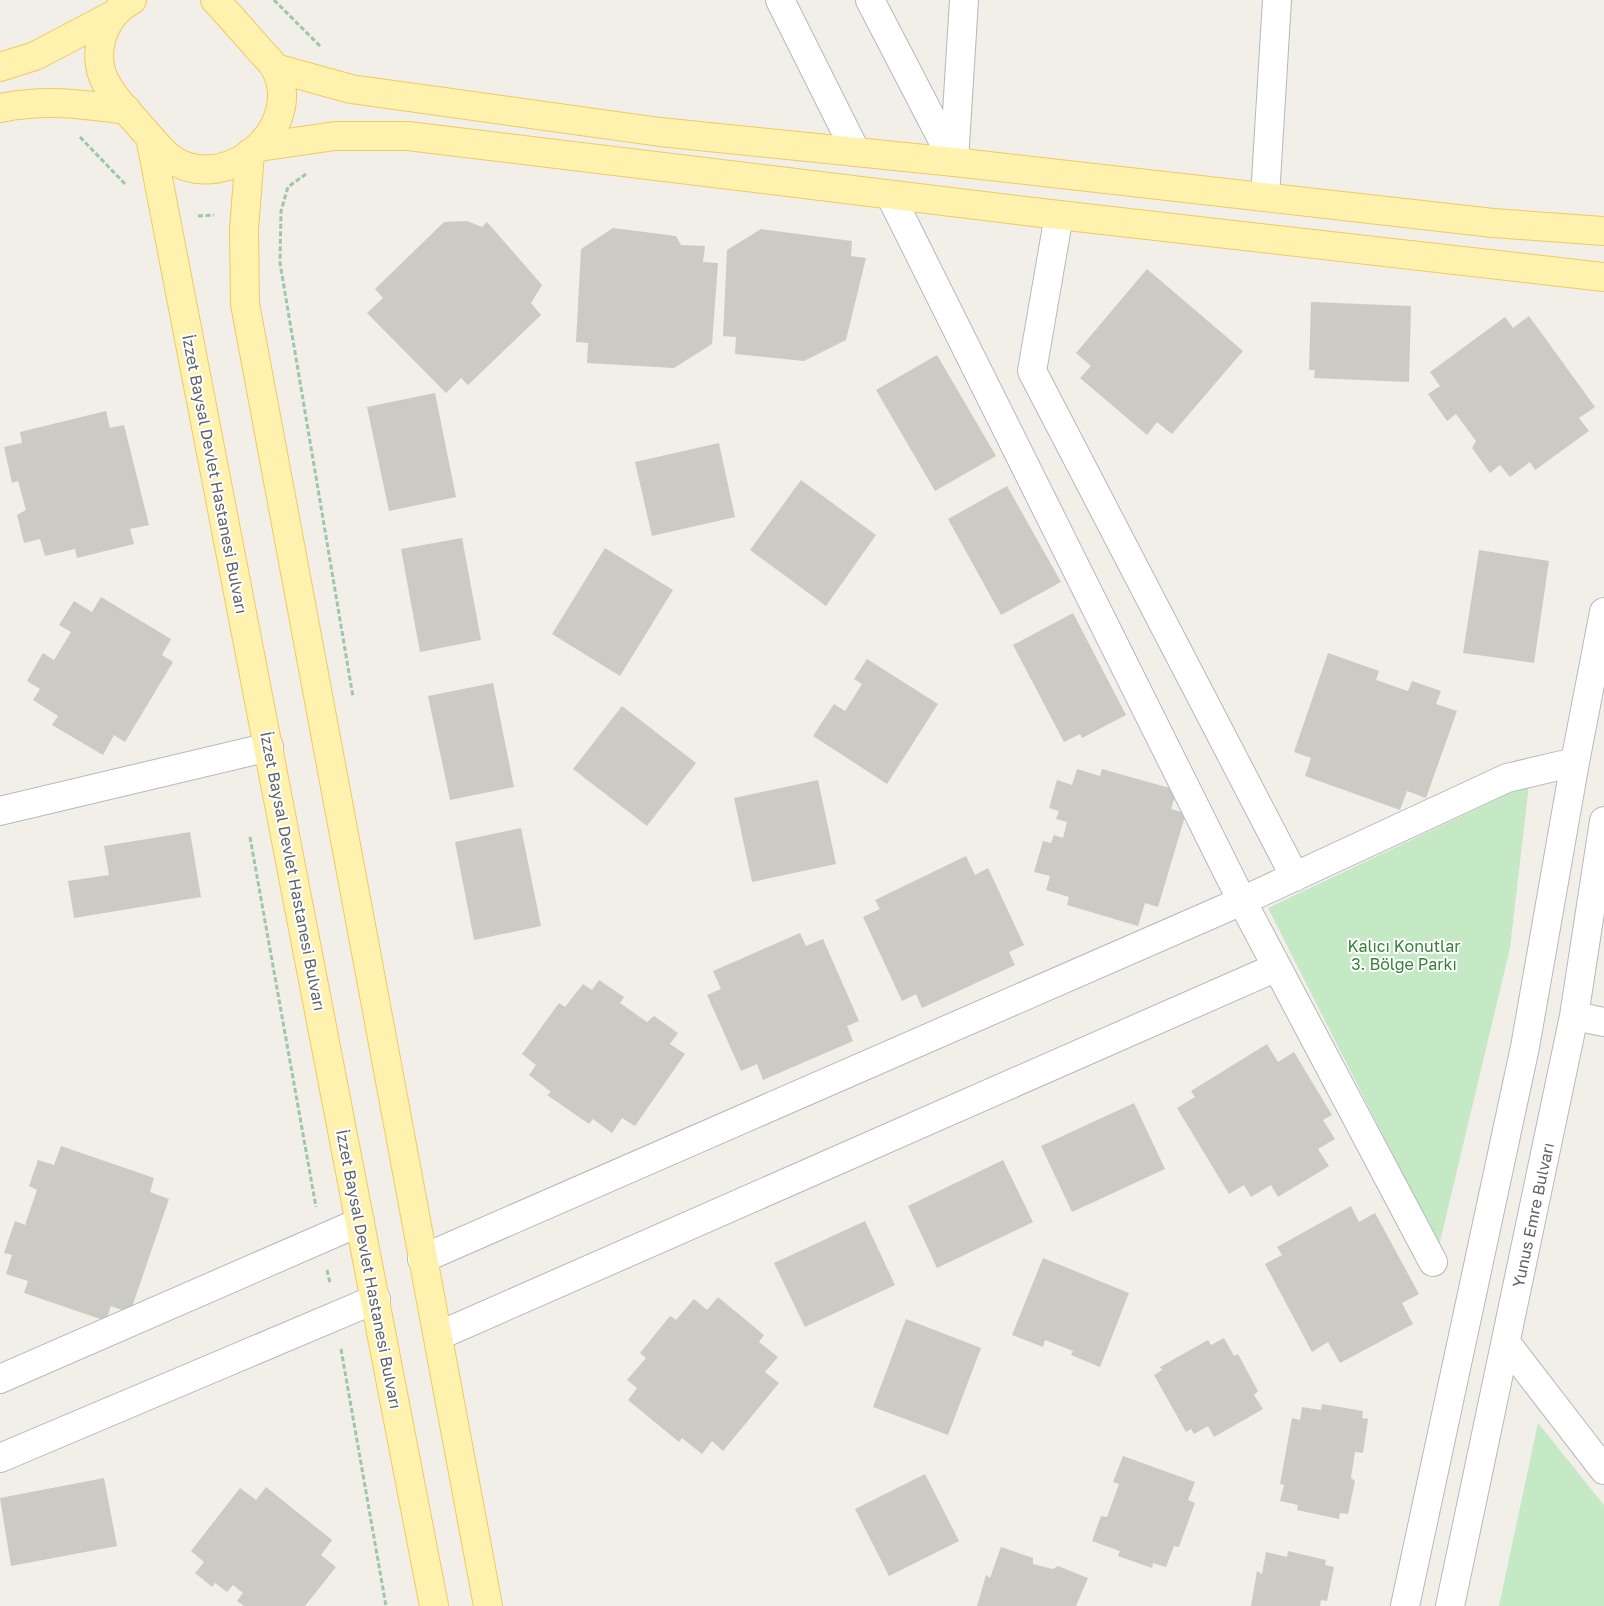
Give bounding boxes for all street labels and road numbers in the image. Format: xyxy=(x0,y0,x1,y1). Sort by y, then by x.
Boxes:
street label: İzzet Baysal Devlet Hastanesi Bulvarı xyxy=(178,333,252,615)
street label: İzzet Baysal Devlet Hastanesi Bulvarı xyxy=(256,730,330,1012)
street label: İzzet Baysal Devlet Hastanesi Bulvarı xyxy=(332,1128,406,1410)
street label: Yunus Emre Bulvarı xyxy=(1508,1141,1558,1289)

